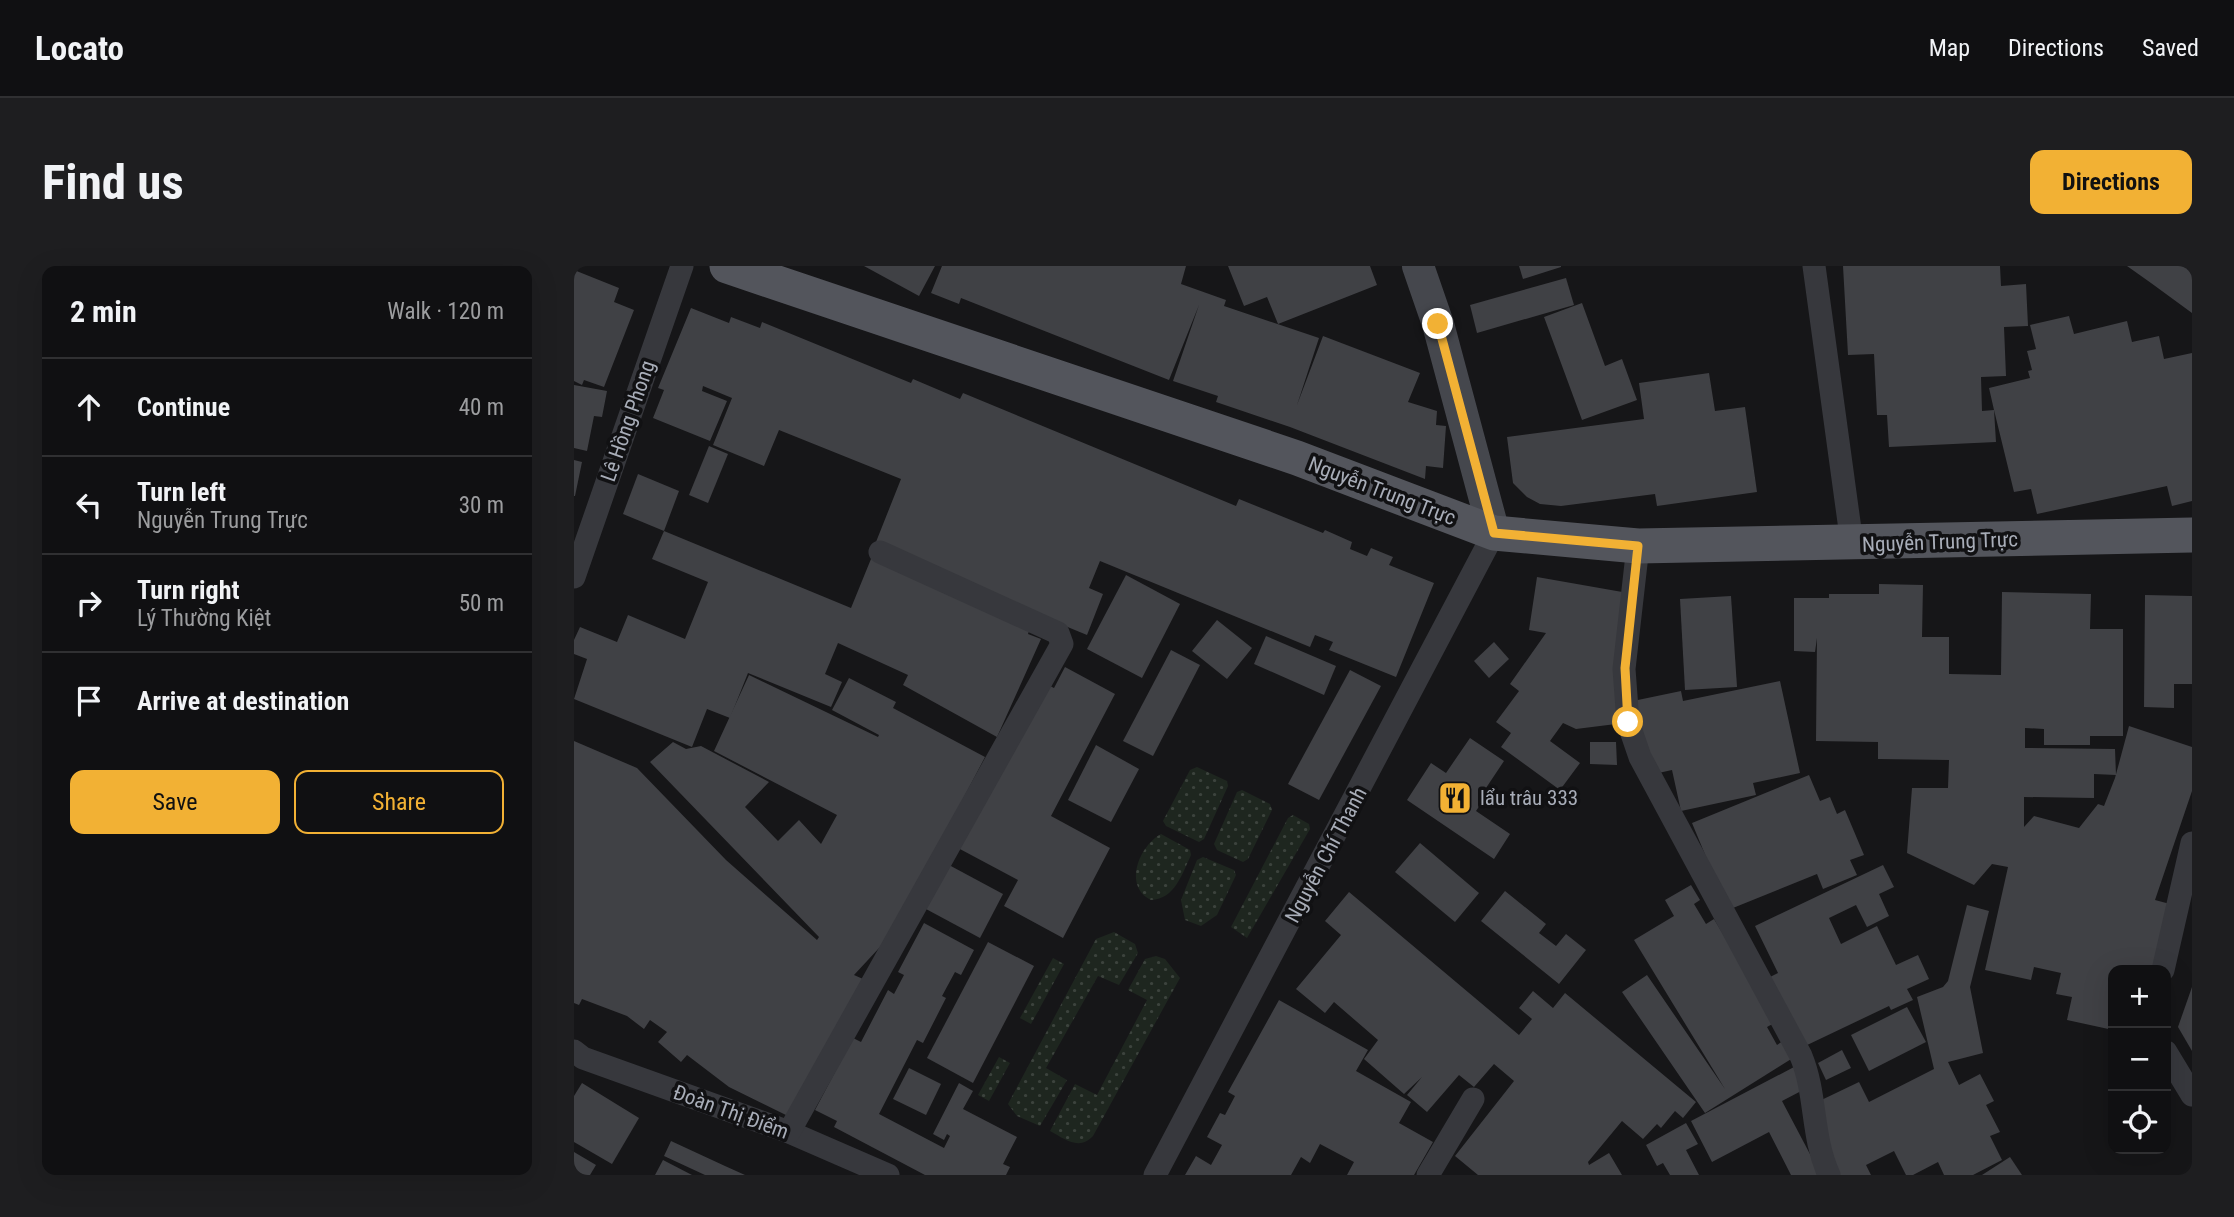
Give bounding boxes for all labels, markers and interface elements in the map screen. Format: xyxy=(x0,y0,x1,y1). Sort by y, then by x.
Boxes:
text: Locato xyxy=(35,29,124,68)
text: Map xyxy=(1929,34,1970,62)
text: Directions xyxy=(2008,34,2104,62)
text: Saved xyxy=(2142,34,2199,62)
button: Directions xyxy=(2030,150,2192,214)
text: Find us xyxy=(42,154,184,211)
text: 2 min xyxy=(70,294,137,329)
text: Walk · 120 m xyxy=(387,298,504,325)
route end xyxy=(1422,308,1453,339)
street label: Lê Hồng Phong xyxy=(596,357,660,485)
icon: ahead xyxy=(70,388,108,426)
text: Continue xyxy=(137,392,230,422)
text: 40 m xyxy=(459,394,504,421)
street label: Nguyễn Trung Trực xyxy=(1305,452,1459,530)
text: Turn left xyxy=(137,477,226,507)
icon: left xyxy=(70,486,108,524)
text: 30 m xyxy=(459,492,504,519)
text: Nguyễn Trung Trực xyxy=(137,507,308,534)
street label: Nguyễn Trung Trực xyxy=(1862,527,2018,557)
text: Turn right xyxy=(137,575,239,605)
icon: right xyxy=(70,584,108,622)
text: 50 m xyxy=(459,590,504,617)
text: Lý Thường Kiệt xyxy=(137,605,271,632)
icon: arrive xyxy=(70,682,108,720)
text: Arrive at destination xyxy=(137,686,349,716)
route start xyxy=(1612,706,1643,737)
button: Save xyxy=(70,770,280,834)
button: Share xyxy=(294,770,504,834)
restaurant icon: lẩu trâu 333 xyxy=(1436,779,1474,817)
street label: Nguyễn Chí Thanh xyxy=(1280,783,1372,927)
place label: lẩu trâu 333 xyxy=(1480,786,1578,810)
map controls xyxy=(2108,965,2171,1154)
button: + xyxy=(2108,965,2171,1028)
button: − xyxy=(2108,1028,2171,1091)
street label: Đoàn Thị Điểm xyxy=(670,1080,792,1144)
button: locate xyxy=(2108,1091,2171,1154)

